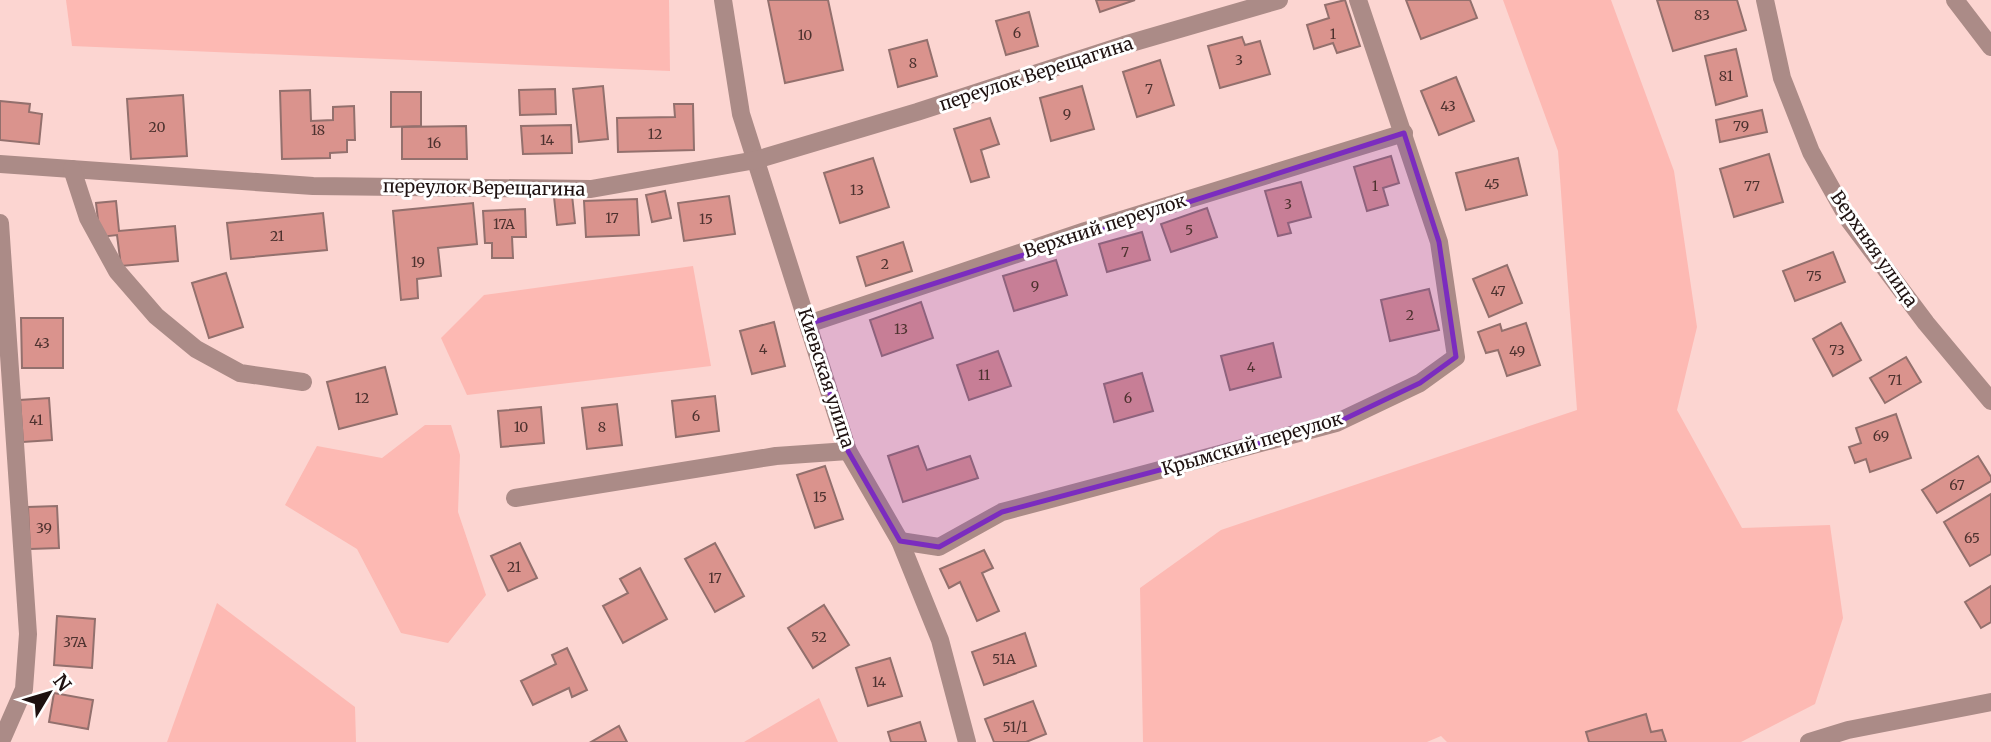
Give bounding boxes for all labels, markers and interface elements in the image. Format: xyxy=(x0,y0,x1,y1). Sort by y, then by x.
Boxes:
house number: 83 xyxy=(1694,6,1710,24)
house number: 6 xyxy=(1013,24,1021,42)
house number: 1 xyxy=(1330,25,1336,43)
house number: 10 xyxy=(798,26,812,44)
street label: переулок Верещагина xyxy=(936,31,1136,116)
house number: 3 xyxy=(1235,51,1243,69)
house number: 8 xyxy=(909,54,917,72)
house number: 81 xyxy=(1719,67,1733,85)
house number: 7 xyxy=(1145,80,1153,98)
house number: 43 xyxy=(1440,97,1456,115)
house number: 9 xyxy=(1063,105,1071,123)
house number: 79 xyxy=(1733,117,1749,135)
house number: 20 xyxy=(148,118,166,136)
house number: 18 xyxy=(311,121,325,139)
house number: 12 xyxy=(648,125,662,143)
house number: 14 xyxy=(540,131,554,149)
house number: 16 xyxy=(427,134,441,152)
street label: переулок Верещагина xyxy=(383,174,586,201)
house number: 45 xyxy=(1484,175,1500,193)
house number: 1 xyxy=(1372,177,1378,195)
house number: 77 xyxy=(1744,177,1760,195)
house number: 13 xyxy=(850,181,864,199)
street label: Верхняя улица xyxy=(1826,186,1923,312)
street label: Верхний переулок xyxy=(1021,188,1190,263)
house number: 3 xyxy=(1284,195,1292,213)
house number: 17 xyxy=(605,209,619,227)
house number: 15 xyxy=(699,210,713,228)
house number: 17А xyxy=(493,215,515,233)
house number: 5 xyxy=(1185,221,1193,239)
house number: 21 xyxy=(270,227,284,245)
house number: 7 xyxy=(1121,243,1129,261)
house number: 19 xyxy=(411,253,425,271)
house number: 2 xyxy=(881,255,889,273)
house number: 75 xyxy=(1806,267,1822,285)
house number: 9 xyxy=(1031,277,1039,295)
house number: 47 xyxy=(1490,282,1506,300)
street label: Киевская улица xyxy=(793,305,860,451)
house number: 2 xyxy=(1406,306,1414,324)
house number: 13 xyxy=(894,320,908,338)
house number: 43 xyxy=(34,334,50,352)
house number: 4 xyxy=(759,340,768,358)
house number: 73 xyxy=(1829,341,1845,359)
house number: 49 xyxy=(1509,342,1525,360)
house number: 4 xyxy=(1247,358,1256,376)
house number: 11 xyxy=(978,366,990,384)
house number: 71 xyxy=(1888,371,1902,389)
house number: 12 xyxy=(355,389,369,407)
house number: 6 xyxy=(1124,389,1132,407)
house number: 6 xyxy=(692,407,700,425)
street label: Крымский переулок xyxy=(1159,407,1346,480)
house number: 41 xyxy=(29,411,43,429)
house number: 10 xyxy=(514,418,528,436)
house number: 8 xyxy=(598,418,606,436)
house number: 69 xyxy=(1873,427,1889,445)
house number: 67 xyxy=(1949,476,1965,494)
house number: 15 xyxy=(813,488,827,506)
house number: 39 xyxy=(36,519,52,537)
house number: 65 xyxy=(1964,529,1980,547)
house number: 21 xyxy=(507,558,521,576)
house number: 17 xyxy=(708,569,722,587)
house number: 52 xyxy=(811,628,827,646)
house number: 37А xyxy=(63,633,87,651)
house number: 51А xyxy=(992,650,1016,668)
north arrow xyxy=(14,658,84,728)
text: N xyxy=(48,669,76,696)
house number: 14 xyxy=(872,673,886,691)
house number: 51/1 xyxy=(1003,718,1027,736)

